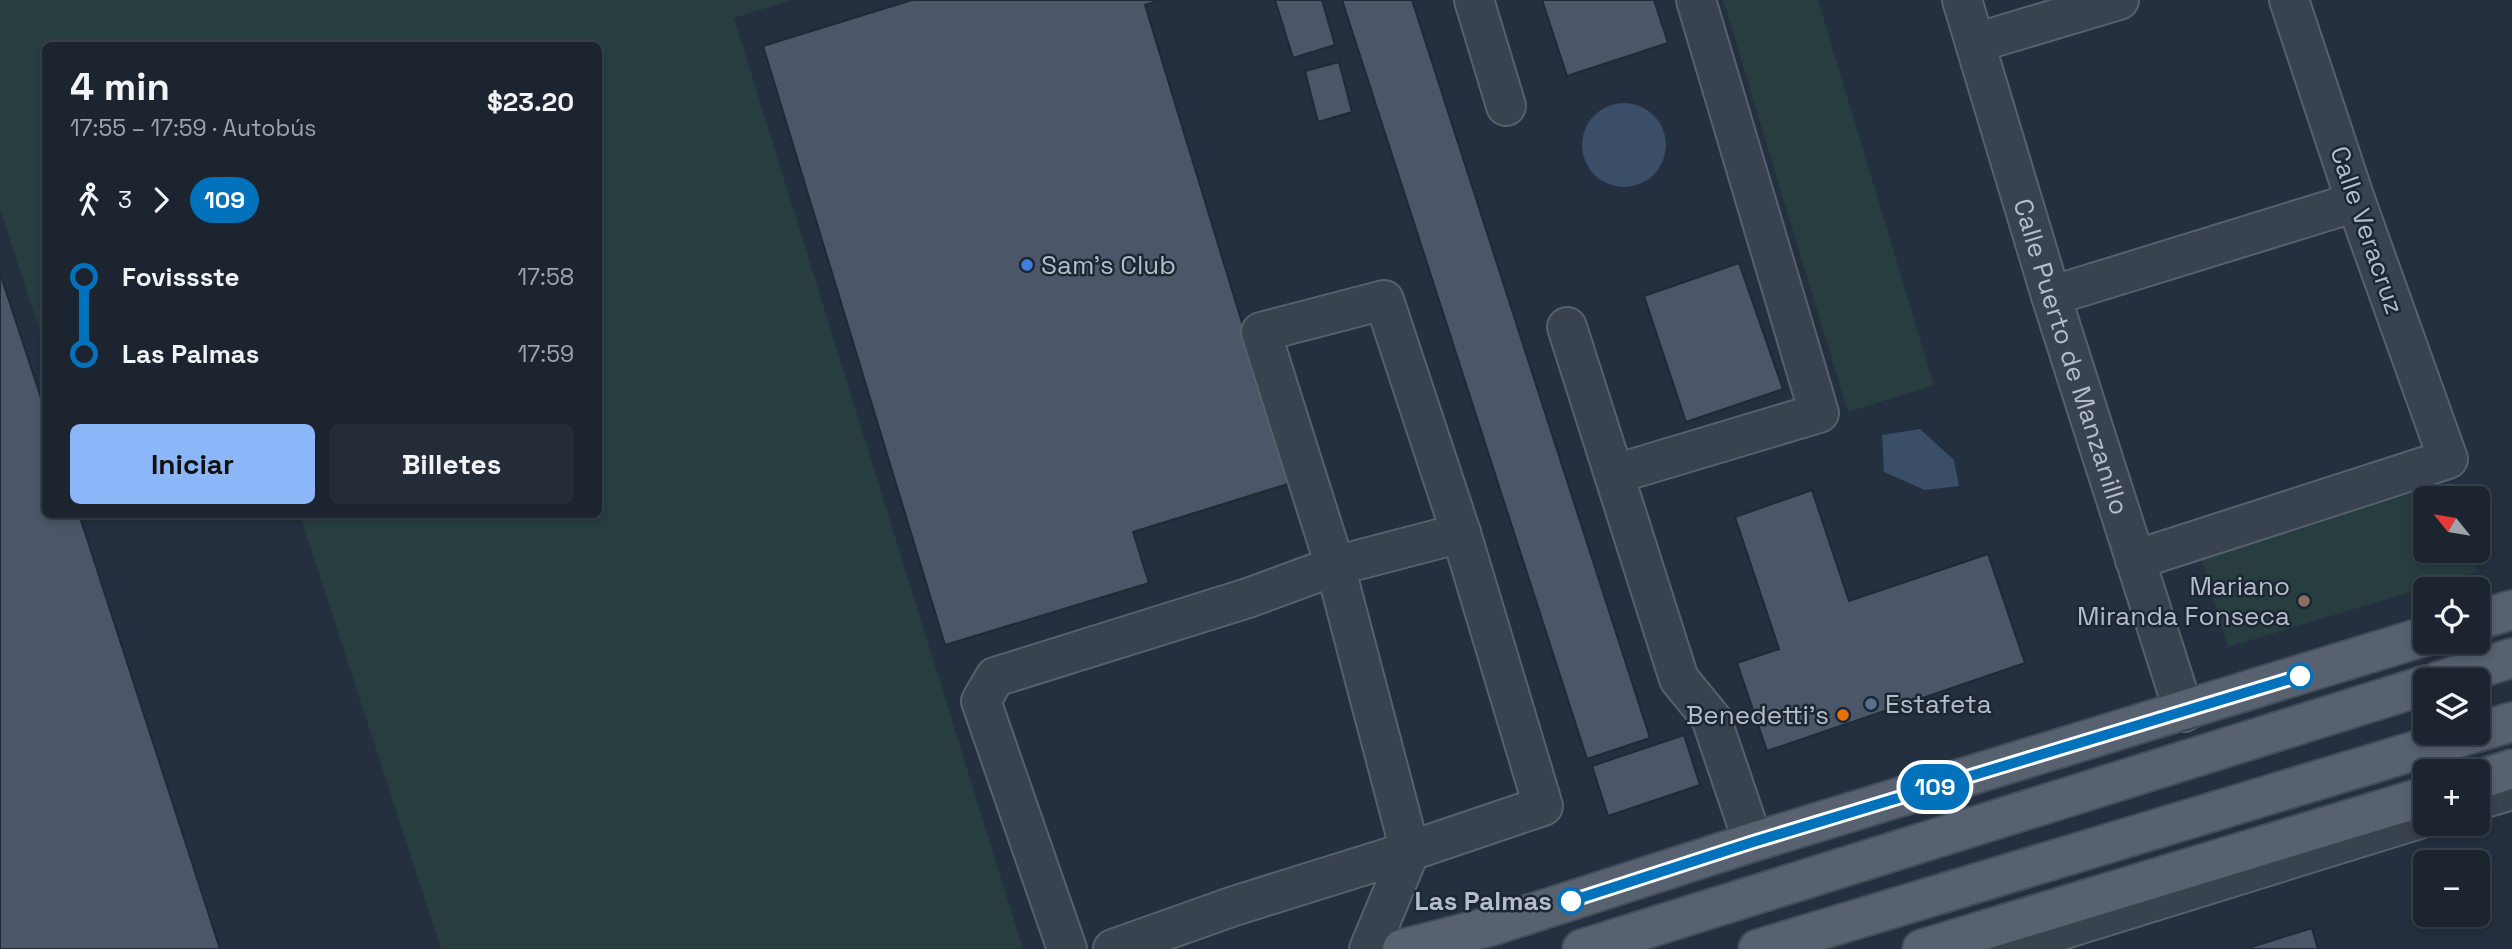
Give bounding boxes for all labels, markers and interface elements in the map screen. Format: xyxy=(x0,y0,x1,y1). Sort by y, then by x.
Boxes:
text: 4 min xyxy=(70,63,170,111)
text: $23.20 xyxy=(487,85,574,119)
text: 17:55 – 17:59 · Autobús xyxy=(70,113,316,143)
street label: Calle Veracruz xyxy=(2322,142,2412,318)
icon: walk xyxy=(70,181,108,219)
icon: forward xyxy=(142,181,180,219)
text: 109 xyxy=(204,184,245,215)
text: 3 xyxy=(118,185,132,215)
street label: Calle Puerto de Manzanillo xyxy=(2006,195,2137,519)
place label: Sam's Club xyxy=(1041,248,1176,282)
marker: Sam's Club xyxy=(1019,257,1035,273)
text: Fovissste xyxy=(122,260,240,294)
text: 17:58 xyxy=(517,262,574,292)
text: Las Palmas xyxy=(122,337,259,371)
text: 17:59 xyxy=(518,339,574,369)
button: Iniciar xyxy=(70,424,315,504)
button: Billetes xyxy=(329,424,574,504)
north arrow xyxy=(2413,486,2490,564)
map controls xyxy=(2413,486,2490,927)
place label: Mariano Miranda Fonseca xyxy=(2077,569,2290,633)
button: locate xyxy=(2413,577,2490,654)
marker: Mariano Miranda Fonseca xyxy=(2296,593,2312,609)
unlabelled marker xyxy=(2287,663,2313,689)
button: layers xyxy=(2413,668,2490,745)
place label: Estafeta xyxy=(1885,687,1992,721)
marker: Estafeta xyxy=(1863,696,1879,712)
place label: Benedetti's xyxy=(1686,698,1829,732)
marker: Benedetti's xyxy=(1835,707,1851,723)
button: + xyxy=(2413,759,2490,836)
line badge: 109 xyxy=(1895,764,1975,810)
text: 109 xyxy=(1914,771,1956,802)
button: − xyxy=(2413,850,2490,927)
place label: Las Palmas xyxy=(1415,884,1552,918)
marker: Las Palmas xyxy=(1558,888,1584,914)

